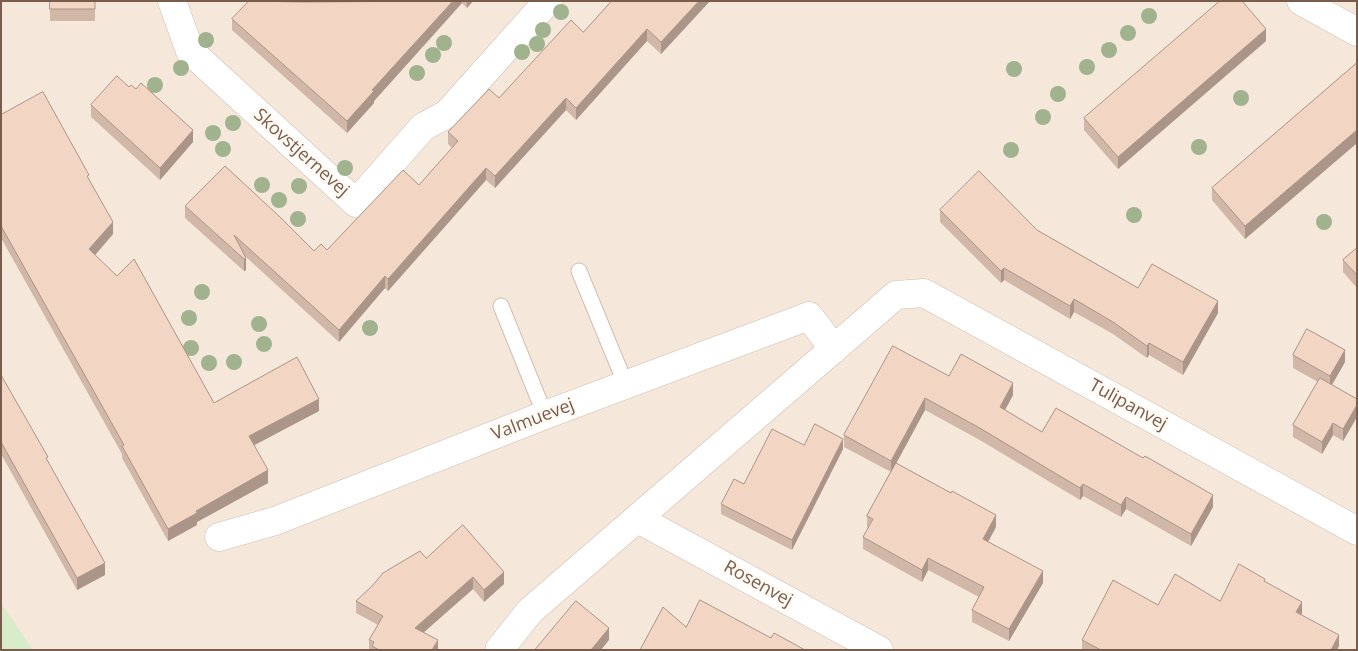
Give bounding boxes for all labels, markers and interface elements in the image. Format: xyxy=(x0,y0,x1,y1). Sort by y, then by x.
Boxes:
street label: Skovstjernevej xyxy=(249,105,353,201)
street label: Tulipanvej xyxy=(1085,375,1171,435)
street label: Valmuevej xyxy=(489,394,577,446)
street label: Rosenvej xyxy=(720,556,796,612)

